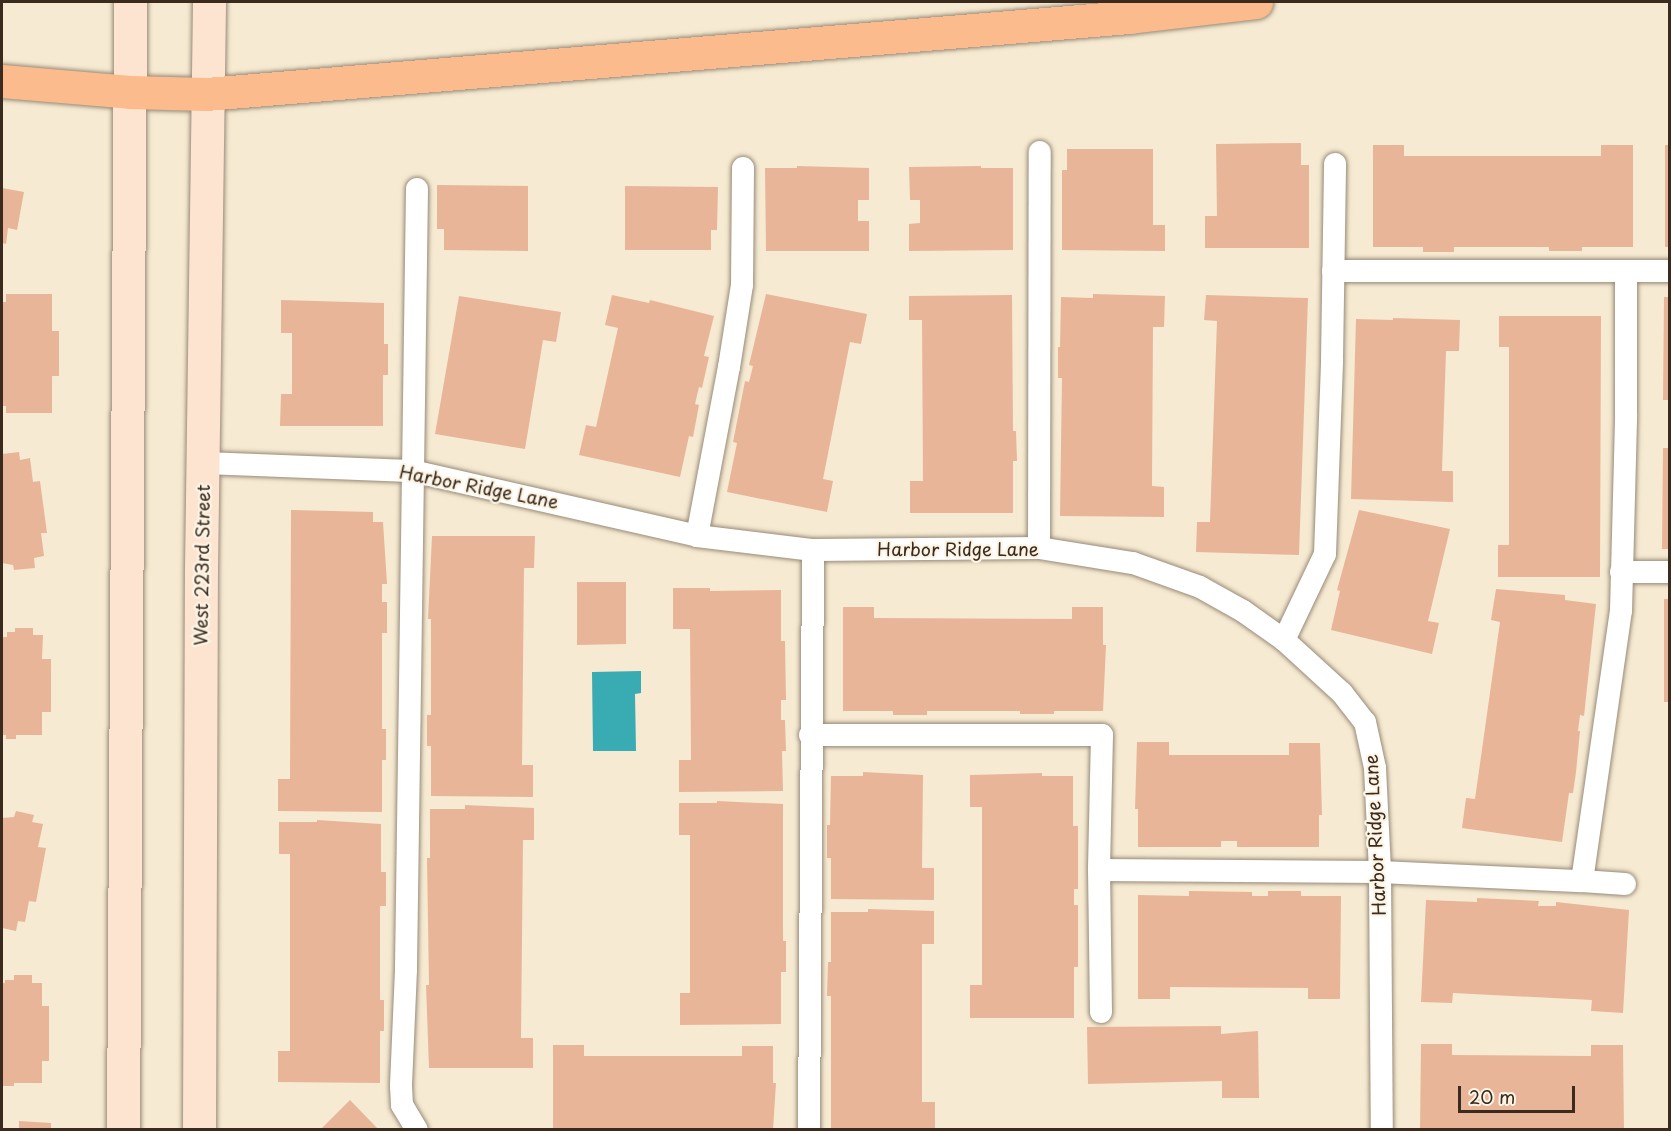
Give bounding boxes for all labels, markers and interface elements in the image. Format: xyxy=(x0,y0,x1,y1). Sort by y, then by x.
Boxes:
street label: Harbor Ridge Lane xyxy=(397,461,561,513)
street label: West 223rd Street xyxy=(190,484,214,646)
street label: Harbor Ridge Lane xyxy=(877,538,1039,560)
street label: Harbor Ridge Lane xyxy=(1360,753,1390,917)
scale bar xyxy=(1461,1074,1578,1112)
text: 20 m xyxy=(1469,1083,1515,1110)

